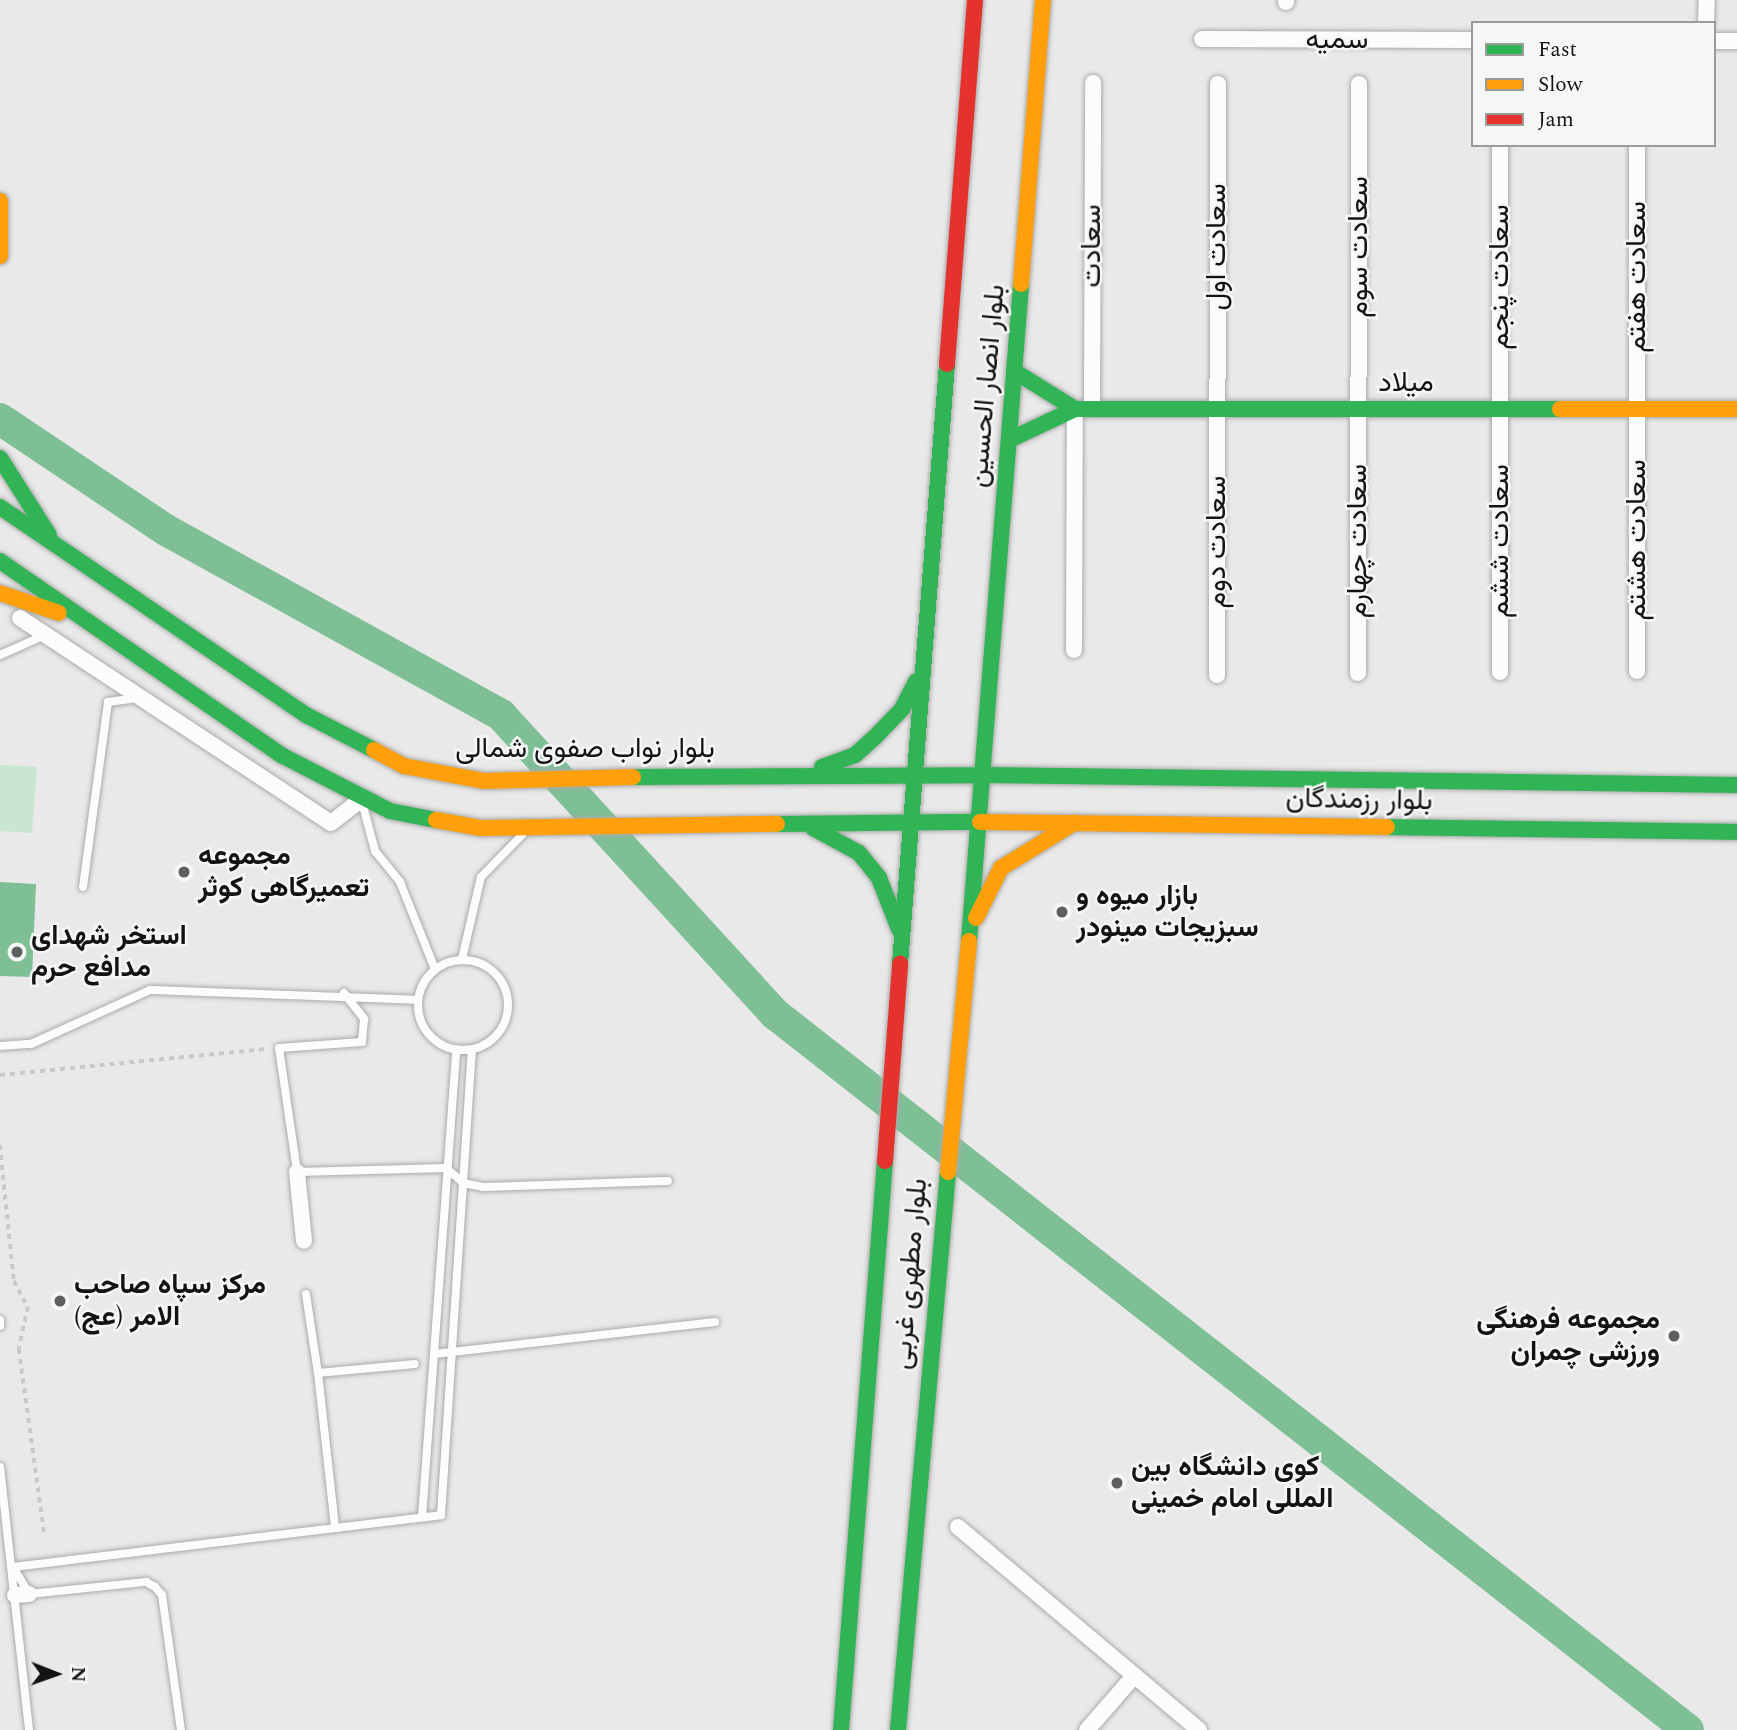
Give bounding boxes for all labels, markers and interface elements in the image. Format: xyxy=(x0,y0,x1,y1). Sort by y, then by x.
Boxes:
legend xyxy=(1471,21,1716,147)
street label: سمیه xyxy=(1306,23,1368,57)
text: Fast xyxy=(1538,34,1577,66)
text: Slow xyxy=(1538,69,1582,101)
text: Jam xyxy=(1538,104,1574,136)
street label: سعادت سوم xyxy=(1342,176,1376,318)
street label: سعادت اول xyxy=(1200,183,1234,311)
street label: سعادت هفتم xyxy=(1620,201,1654,353)
street label: سعادت xyxy=(1075,204,1109,288)
street label: سعادت پنجم xyxy=(1483,204,1517,350)
street label: بلوار انصار الحسین xyxy=(961,283,1013,489)
street label: میلاد xyxy=(1378,366,1434,400)
street label: سعادت هشتم xyxy=(1620,459,1654,621)
street label: سعادت چهارم xyxy=(1341,464,1375,618)
street label: سعادت ششم xyxy=(1483,464,1517,618)
street label: سعادت دوم xyxy=(1200,476,1234,608)
street label: بلوار نواب صفوی شمالی xyxy=(455,732,715,766)
street label: بلوار رزمندگان xyxy=(1285,782,1433,818)
place label: مجموعه تعمیرگاهی کوثر xyxy=(198,839,369,905)
marker: مجموعه تعمیرگاهی کوثر xyxy=(176,864,192,880)
place label: بازار میوه و سبزیجات مینودر xyxy=(1076,879,1259,945)
marker: بازار میوه و سبزیجات مینودر xyxy=(1054,904,1070,920)
place label: استخر شهدای مدافع حرم xyxy=(31,919,187,985)
marker: استخر شهدای مدافع حرم xyxy=(9,944,25,960)
street label: بلوار مطهری غربی xyxy=(885,1177,935,1371)
place label: مرکز سپاه صاحب الامر (عج) xyxy=(74,1268,266,1334)
marker: مرکز سپاه صاحب الامر (عج) xyxy=(52,1293,68,1309)
place label: مجموعه فرهنگی ورزشی چمران xyxy=(1476,1303,1660,1369)
marker: مجموعه فرهنگی ورزشی چمران xyxy=(1666,1328,1682,1344)
place label: کوی دانشگاه بین المللی امام خمینی xyxy=(1131,1450,1333,1516)
marker: کوی دانشگاه بین المللی امام خمینی xyxy=(1109,1475,1125,1491)
north arrow xyxy=(21,1639,91,1709)
text: N xyxy=(63,1666,92,1682)

